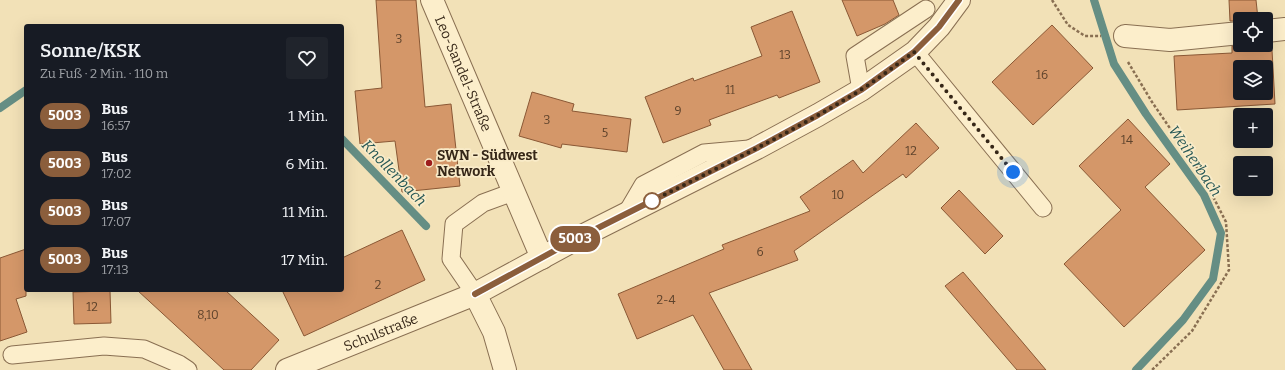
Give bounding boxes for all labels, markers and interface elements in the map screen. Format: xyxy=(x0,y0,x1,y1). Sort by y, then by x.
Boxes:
map controls xyxy=(1233,12,1273,196)
button: locate xyxy=(1233,12,1273,52)
street label: Leo-Sandel-Straße xyxy=(431,13,495,134)
house number: 3 xyxy=(396,32,403,46)
button: heart xyxy=(286,37,328,79)
text: Sonne/KSK xyxy=(40,39,141,62)
house number: 13 xyxy=(779,48,791,62)
button: layers xyxy=(1233,60,1273,100)
text: Zu Fuß · 2 Min. · 110 m xyxy=(40,66,168,81)
house number: 16 xyxy=(1036,68,1048,82)
house number: 11 xyxy=(725,83,735,97)
text: Bus xyxy=(102,100,128,118)
house number: 9 xyxy=(674,104,682,118)
text: 5003 xyxy=(48,107,82,124)
text: 1 Min. xyxy=(288,107,328,125)
button: + xyxy=(1233,108,1273,148)
house number: 3 xyxy=(544,113,551,127)
text: 16:57 xyxy=(102,118,130,133)
water label: Weiherbach xyxy=(1165,122,1225,200)
house number: 5 xyxy=(602,126,608,140)
house number: 14 xyxy=(1121,133,1133,147)
water label: Knollenbach xyxy=(358,136,430,210)
house number: 12 xyxy=(905,144,917,158)
place label: SWN - Südwest Network xyxy=(437,147,538,180)
text: Bus xyxy=(102,148,128,166)
text: 5003 xyxy=(48,155,82,172)
text: 6 Min. xyxy=(286,155,328,173)
button: − xyxy=(1233,156,1273,196)
marker: SWN - Südwest Network xyxy=(424,158,434,168)
your location xyxy=(1003,162,1023,182)
text: 17:02 xyxy=(102,166,131,181)
house number: 10 xyxy=(832,188,844,202)
unlabelled marker xyxy=(643,192,661,210)
text: Bus xyxy=(102,196,128,214)
text: 5003 xyxy=(48,203,82,220)
text: 11 Min. xyxy=(282,203,328,221)
text: 17:07 xyxy=(102,214,131,229)
line badge: 5003 xyxy=(547,226,603,252)
text: 5003 xyxy=(558,230,592,247)
text: Bus xyxy=(102,244,128,262)
house number: 6 xyxy=(756,245,764,259)
text: 5003 xyxy=(48,251,82,268)
text: 17 Min. xyxy=(281,251,328,269)
text: 17:13 xyxy=(102,262,129,277)
house number: 2 xyxy=(375,278,381,292)
house number: 2-4 xyxy=(656,293,676,307)
house number: 12 xyxy=(86,300,98,314)
house number: 8,10 xyxy=(197,308,219,322)
street label: Schulstraße xyxy=(341,310,420,355)

